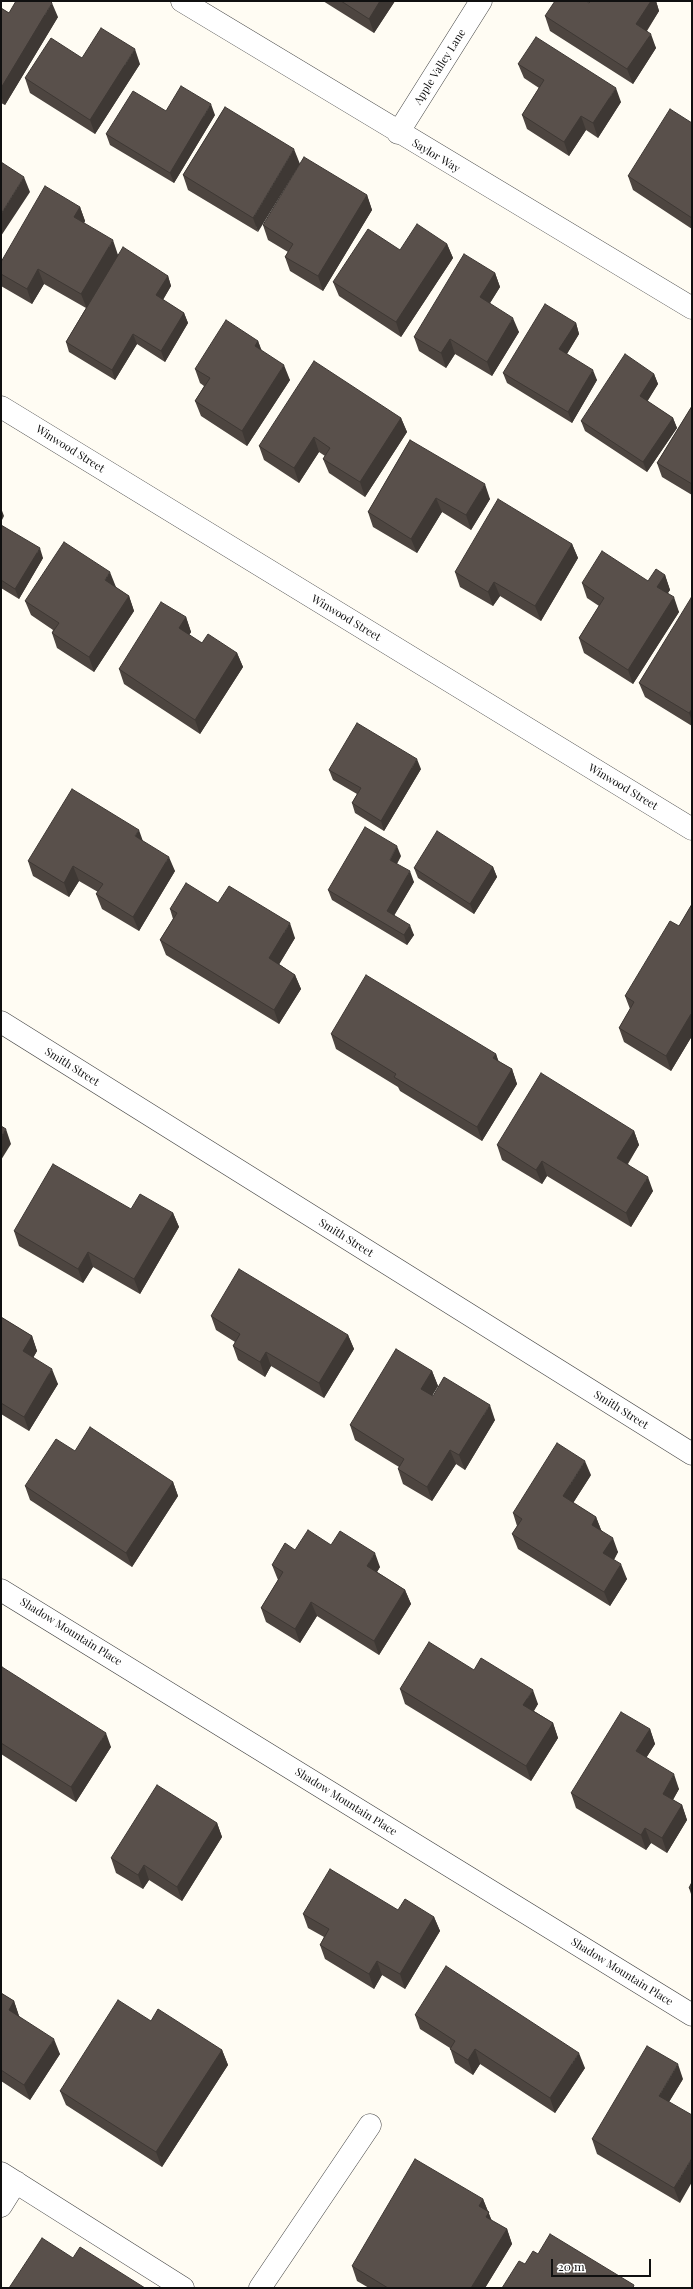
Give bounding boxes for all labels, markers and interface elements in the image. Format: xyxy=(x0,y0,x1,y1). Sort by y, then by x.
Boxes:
street label: Apple Valley Lane xyxy=(411,27,469,107)
street label: Saylor Way xyxy=(410,137,462,175)
street label: Winwood Street xyxy=(33,423,107,475)
street label: Winwood Street xyxy=(309,592,383,644)
street label: Winwood Street xyxy=(586,761,660,813)
street label: Smith Street xyxy=(42,1045,102,1089)
street label: Smith Street xyxy=(316,1216,376,1260)
street label: Smith Street xyxy=(591,1388,651,1432)
street label: Shadow Mountain Place xyxy=(18,1595,124,1669)
street label: Shadow Mountain Place xyxy=(293,1765,399,1839)
street label: Shadow Mountain Place xyxy=(569,1935,675,2009)
scale bar xyxy=(553,2251,653,2277)
text: 20 m xyxy=(558,2258,585,2274)

